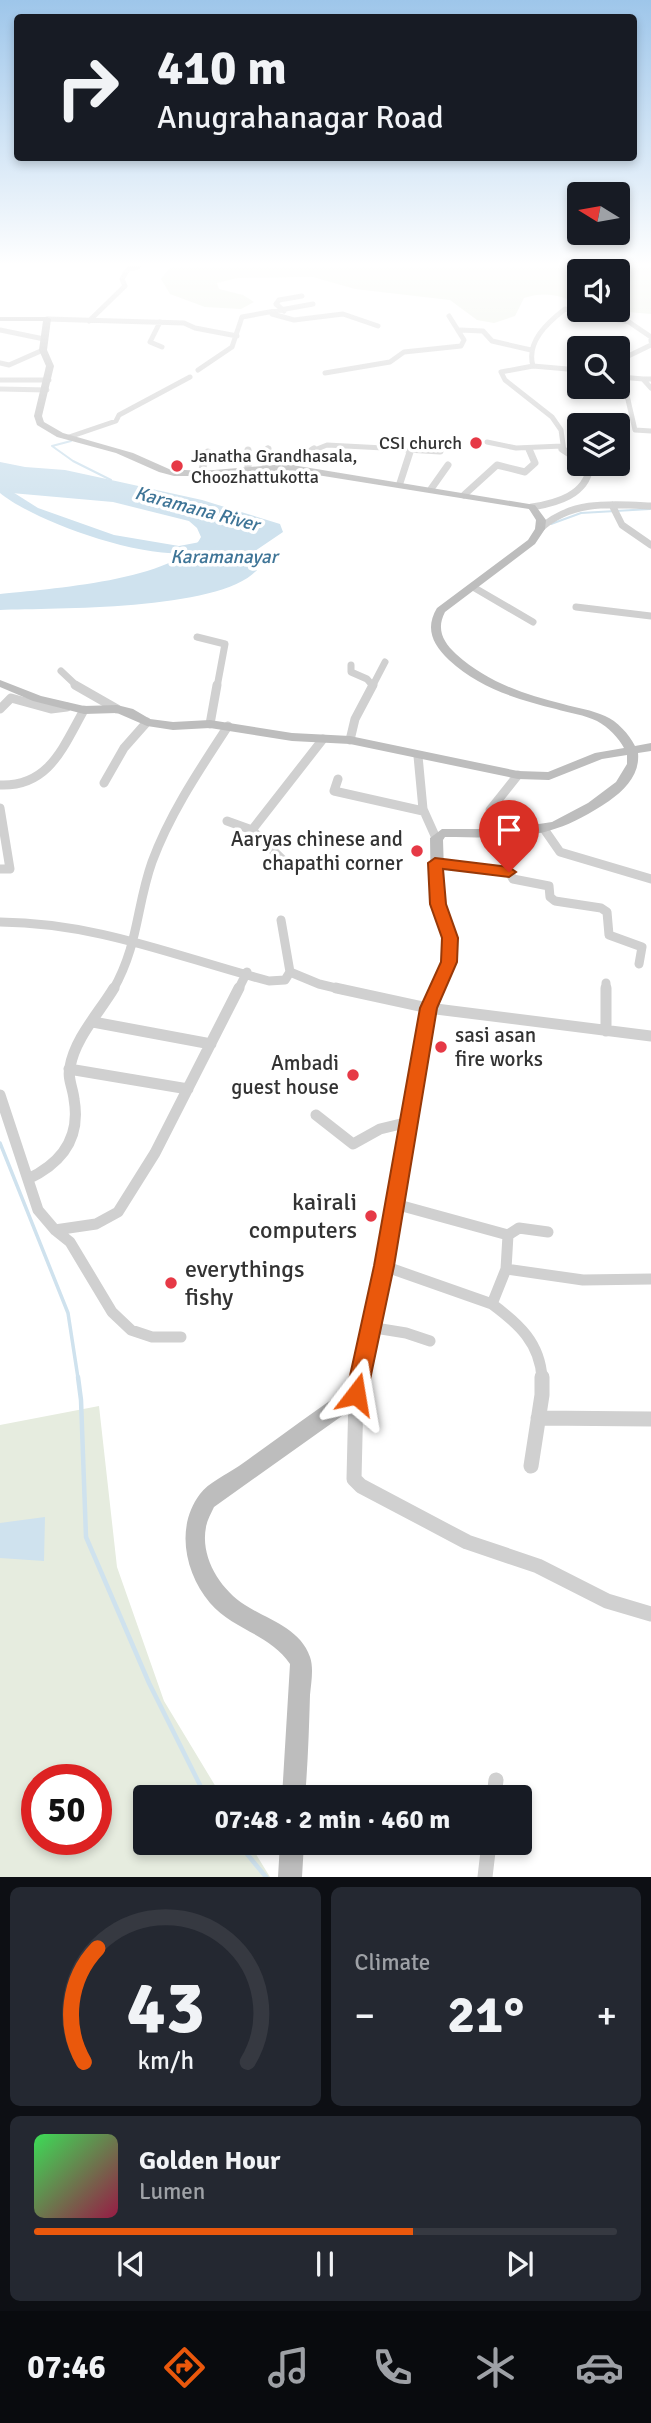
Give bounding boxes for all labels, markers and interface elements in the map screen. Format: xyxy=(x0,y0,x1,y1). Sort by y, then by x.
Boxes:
text: 410 m xyxy=(157,38,287,98)
icon: right xyxy=(42,42,133,133)
text: Anugrahanagar Road xyxy=(157,98,444,137)
north arrow xyxy=(567,182,630,245)
map controls xyxy=(567,182,630,476)
button: sound xyxy=(567,259,630,322)
button: search xyxy=(567,336,630,399)
button: layers xyxy=(567,413,630,476)
place label: CSI church xyxy=(379,432,462,454)
marker: CSI church xyxy=(468,435,484,451)
place label: Janatha Grandhasala, Choozhattukotta xyxy=(191,445,357,488)
marker: Janatha Grandhasala, Choozhattukotta xyxy=(169,458,185,474)
water label: Karamana River xyxy=(132,481,265,538)
water label: Karamanayar xyxy=(170,545,281,569)
pin xyxy=(479,800,539,872)
icon: arrive xyxy=(490,811,528,849)
place label: Aaryas chinese and chapathi corner xyxy=(231,826,403,876)
marker: Aaryas chinese and chapathi corner xyxy=(409,843,425,859)
place label: sasi asan fire works xyxy=(455,1022,543,1072)
marker: sasi asan fire works xyxy=(433,1039,449,1055)
place label: Ambadi guest house xyxy=(231,1050,339,1100)
marker: Ambadi guest house xyxy=(345,1067,361,1083)
place label: kairali computers xyxy=(249,1187,357,1245)
marker: kairali computers xyxy=(363,1208,379,1224)
place label: everythings fishy xyxy=(185,1254,305,1312)
marker: everythings fishy xyxy=(163,1275,179,1291)
position arrow xyxy=(319,1357,393,1431)
speed limit sign: 50 xyxy=(21,1764,112,1855)
text: 07:48 · 2 min · 460 m xyxy=(215,1804,450,1836)
text: Climate xyxy=(355,1948,430,1977)
text: 43 xyxy=(126,1965,205,2054)
text: 21° xyxy=(447,1983,524,2047)
text: − xyxy=(355,1992,375,2039)
text: + xyxy=(596,1992,617,2039)
text: km/h xyxy=(137,2045,194,2076)
text: Golden Hour xyxy=(139,2145,280,2177)
text: Lumen xyxy=(139,2177,205,2206)
icon: previous xyxy=(112,2245,150,2283)
icon: pause xyxy=(306,2245,344,2283)
icon: next xyxy=(501,2245,539,2283)
icon: directions xyxy=(160,2343,209,2392)
icon: music xyxy=(264,2343,313,2392)
icon: phone xyxy=(368,2343,417,2392)
icon: climate xyxy=(471,2343,520,2392)
icon: car xyxy=(575,2343,624,2392)
text: 07:46 xyxy=(27,2348,106,2387)

